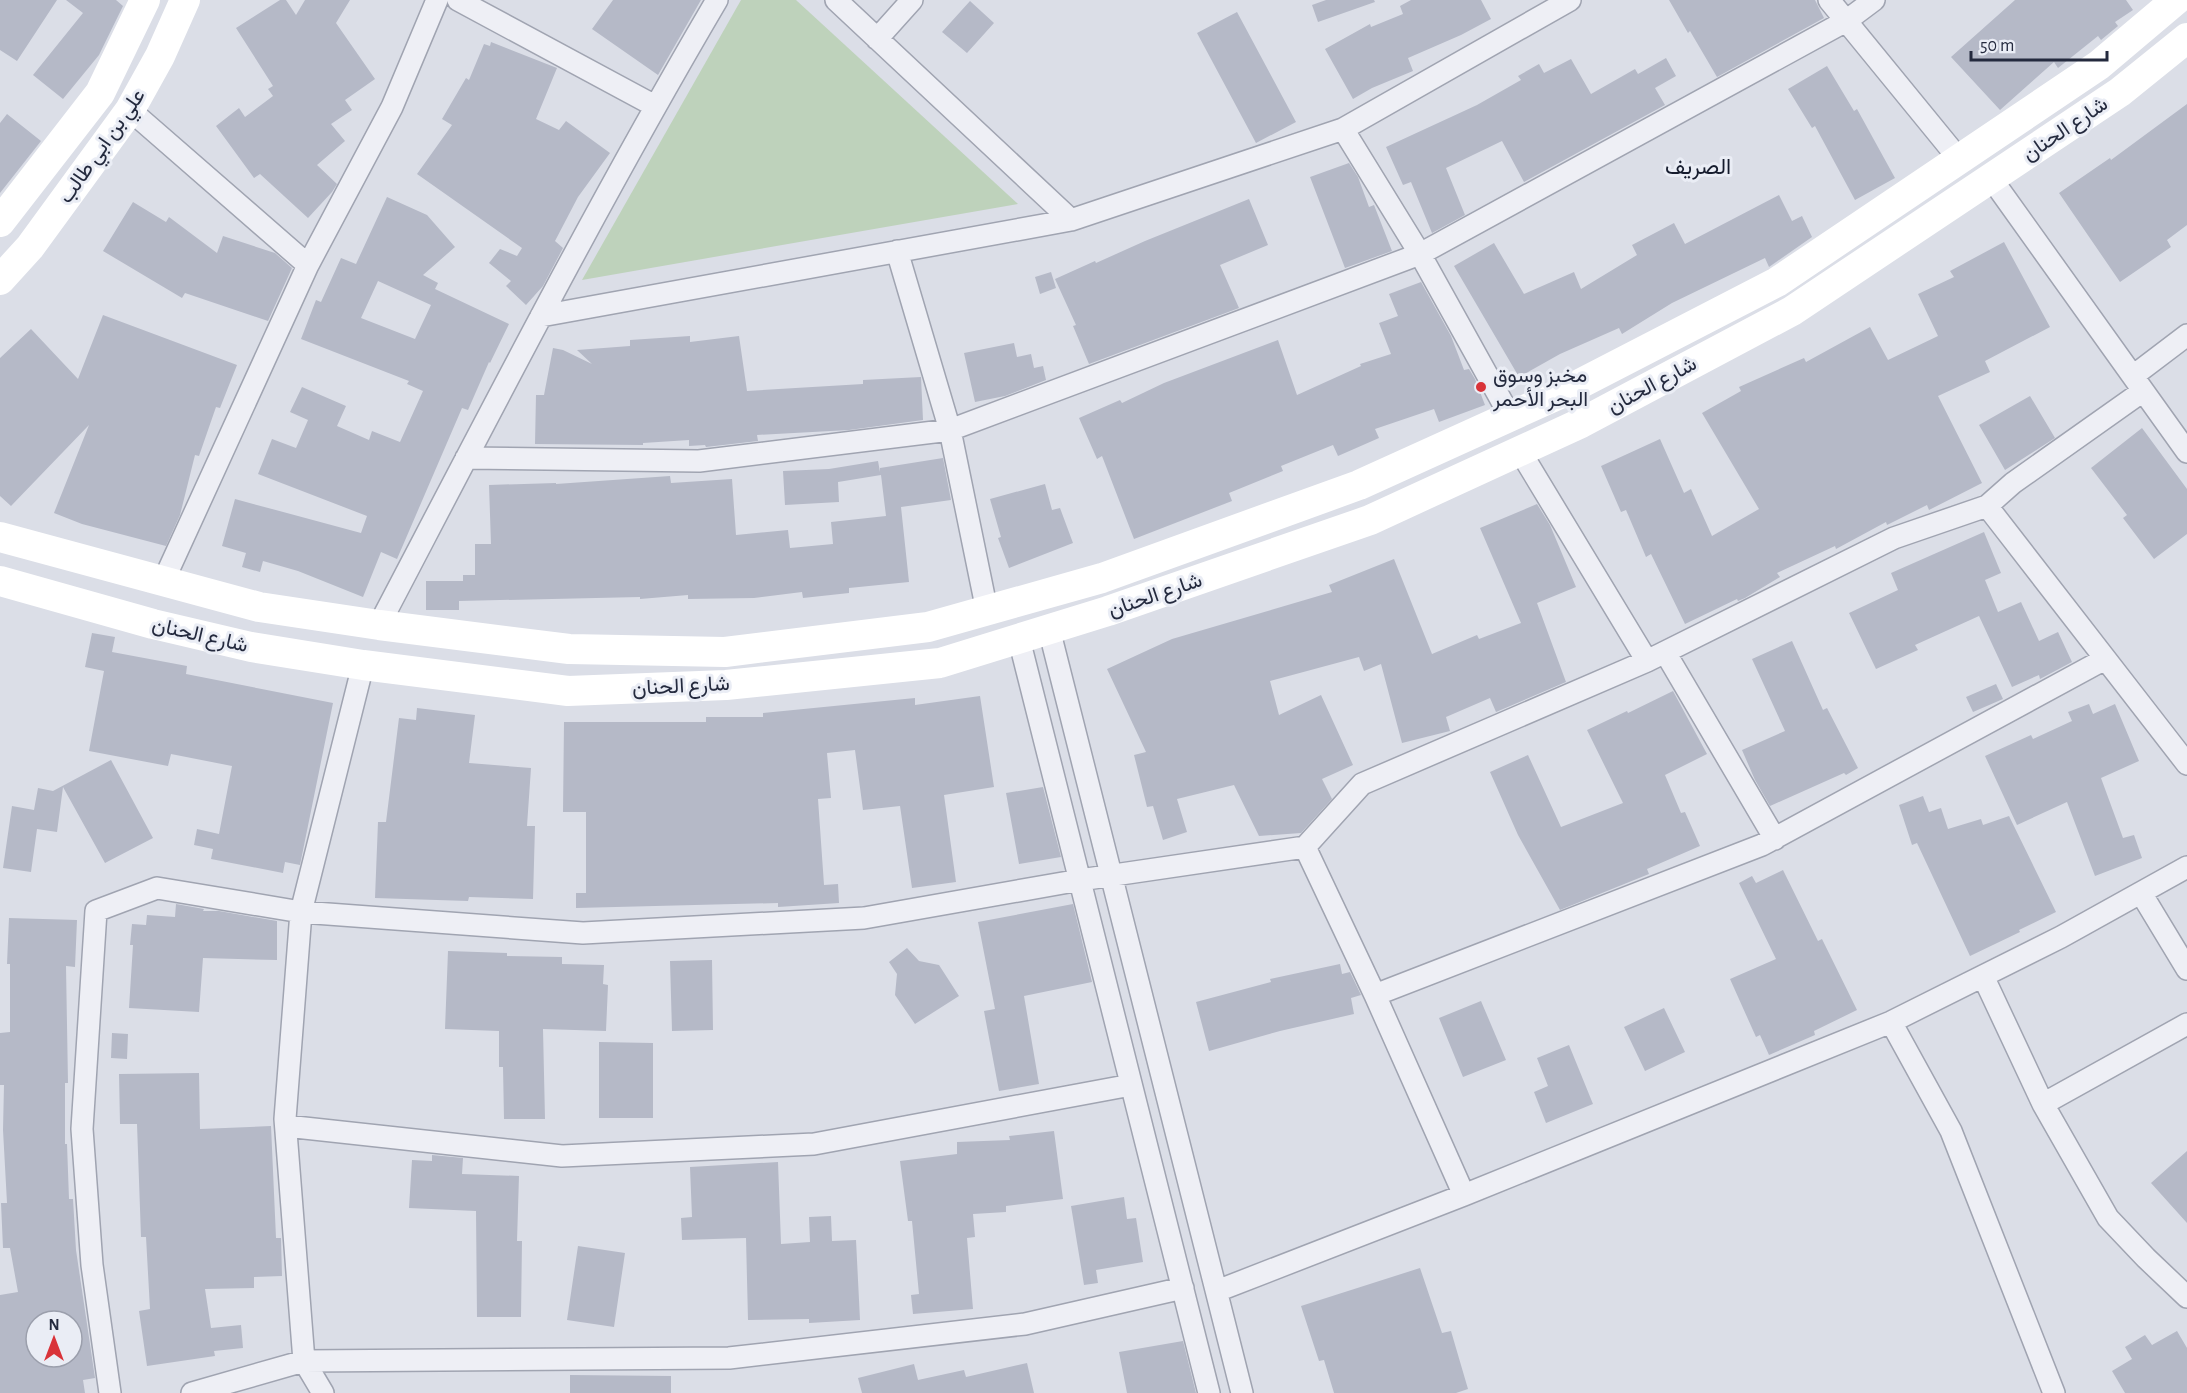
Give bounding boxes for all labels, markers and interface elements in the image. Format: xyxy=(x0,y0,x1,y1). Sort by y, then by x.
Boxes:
scale bar xyxy=(1971,24,2108,62)
text: 50 m xyxy=(1980,37,2014,55)
street label: علي بن ابي طالب xyxy=(55,85,154,211)
street label: شارع الحنان xyxy=(2019,93,2113,168)
district label: الصريف xyxy=(1665,156,1731,180)
street label: شارع الحنان xyxy=(1604,353,1701,420)
place label: مخبز وسوق البحر الأحمر xyxy=(1492,365,1588,412)
marker: مخبز وسوق البحر الأحمر xyxy=(1474,380,1488,394)
street label: شارع الحنان xyxy=(1105,569,1206,624)
street label: شارع الحنان xyxy=(149,614,250,659)
street label: شارع الحنان xyxy=(632,673,731,702)
north arrow xyxy=(24,1309,84,1369)
text: N xyxy=(48,1317,60,1333)

